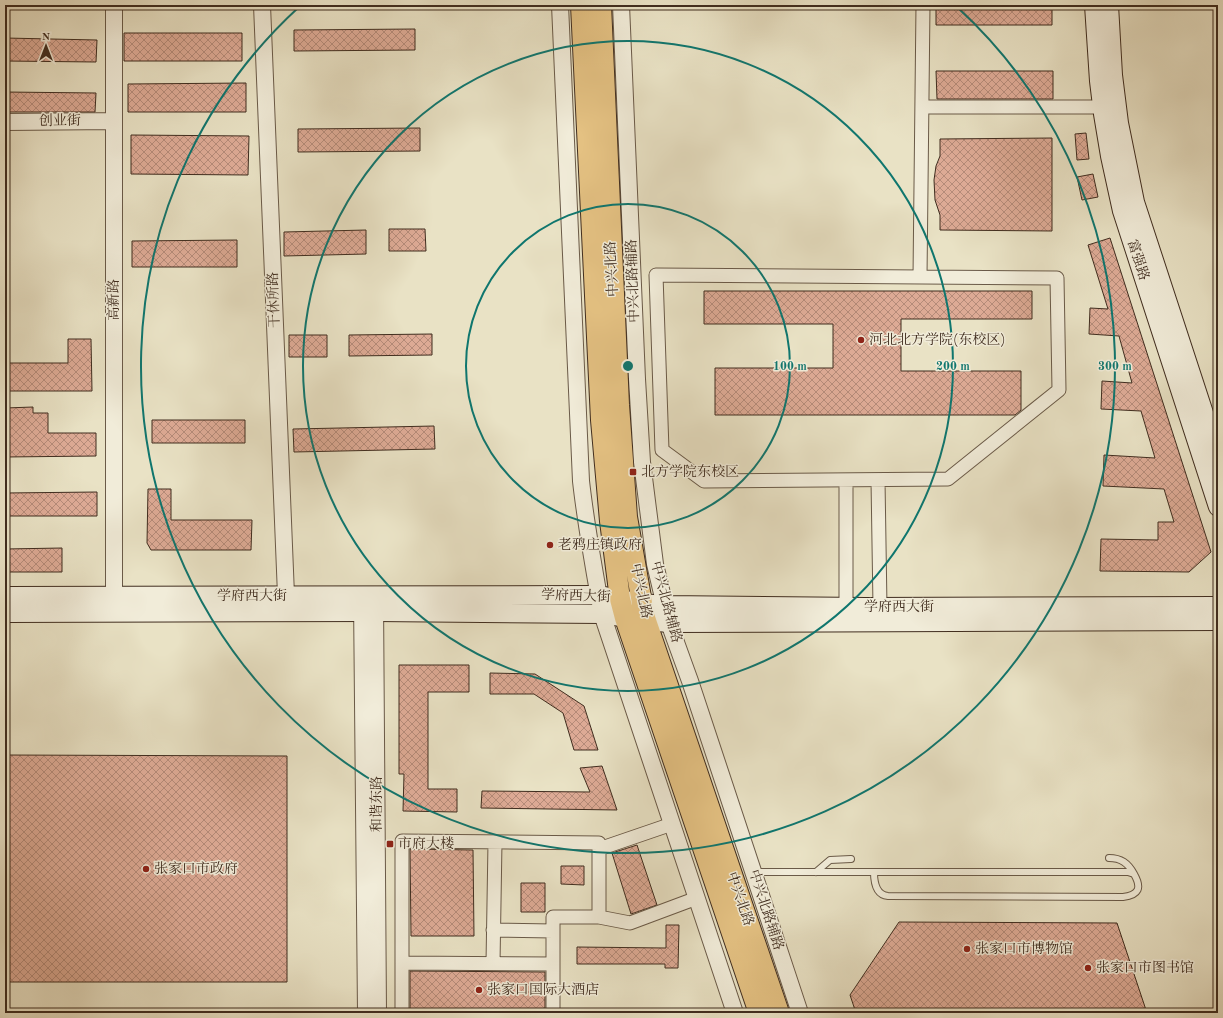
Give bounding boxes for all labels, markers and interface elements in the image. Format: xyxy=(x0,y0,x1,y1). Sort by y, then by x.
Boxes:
north arrow xyxy=(26,26,66,66)
text: N xyxy=(42,32,51,43)
street label: 创业街 xyxy=(39,113,81,128)
street label: 富强路 xyxy=(1125,238,1152,282)
street label: 中兴北路辅路 xyxy=(624,239,641,323)
street label: 中兴北路 xyxy=(603,241,620,297)
street label: 干休所路 xyxy=(265,272,282,328)
street label: 高新路 xyxy=(106,279,121,321)
place label: 河北北方学院(东校区) xyxy=(869,332,1005,347)
marker: 河北北方学院(东校区) xyxy=(856,335,866,345)
centre of rings xyxy=(621,359,635,373)
text: 100 m xyxy=(773,361,807,373)
text: 200 m xyxy=(936,361,970,373)
text: 300 m xyxy=(1098,361,1132,373)
place label: 北方学院东校区 xyxy=(641,464,739,479)
marker: 北方学院东校区 xyxy=(628,467,638,477)
place label: 老鸦庄镇政府 xyxy=(558,537,642,552)
marker: 老鸦庄镇政府 xyxy=(545,540,555,550)
street label: 中兴北路辅路 xyxy=(648,559,685,644)
street label: 中兴北路 xyxy=(628,562,655,620)
street label: 学府西大街 xyxy=(541,587,611,604)
street label: 学府西大街 xyxy=(217,588,287,603)
street label: 学府西大街 xyxy=(864,599,934,614)
street label: 和谐东路 xyxy=(369,776,384,832)
place label: 市府大楼 xyxy=(398,836,454,851)
marker: 市府大楼 xyxy=(385,839,395,849)
place label: 张家口市政府 xyxy=(154,861,238,876)
marker: 张家口市政府 xyxy=(141,864,151,874)
street label: 中兴北路辅路 xyxy=(746,868,787,952)
street label: 中兴北路 xyxy=(724,870,757,928)
place label: 张家口市博物馆 xyxy=(975,941,1073,956)
marker: 张家口市博物馆 xyxy=(962,944,972,954)
place label: 张家口市图书馆 xyxy=(1096,960,1194,975)
marker: 张家口市图书馆 xyxy=(1083,963,1093,973)
place label: 张家口国际大酒店 xyxy=(487,982,599,997)
marker: 张家口国际大酒店 xyxy=(474,985,484,995)

